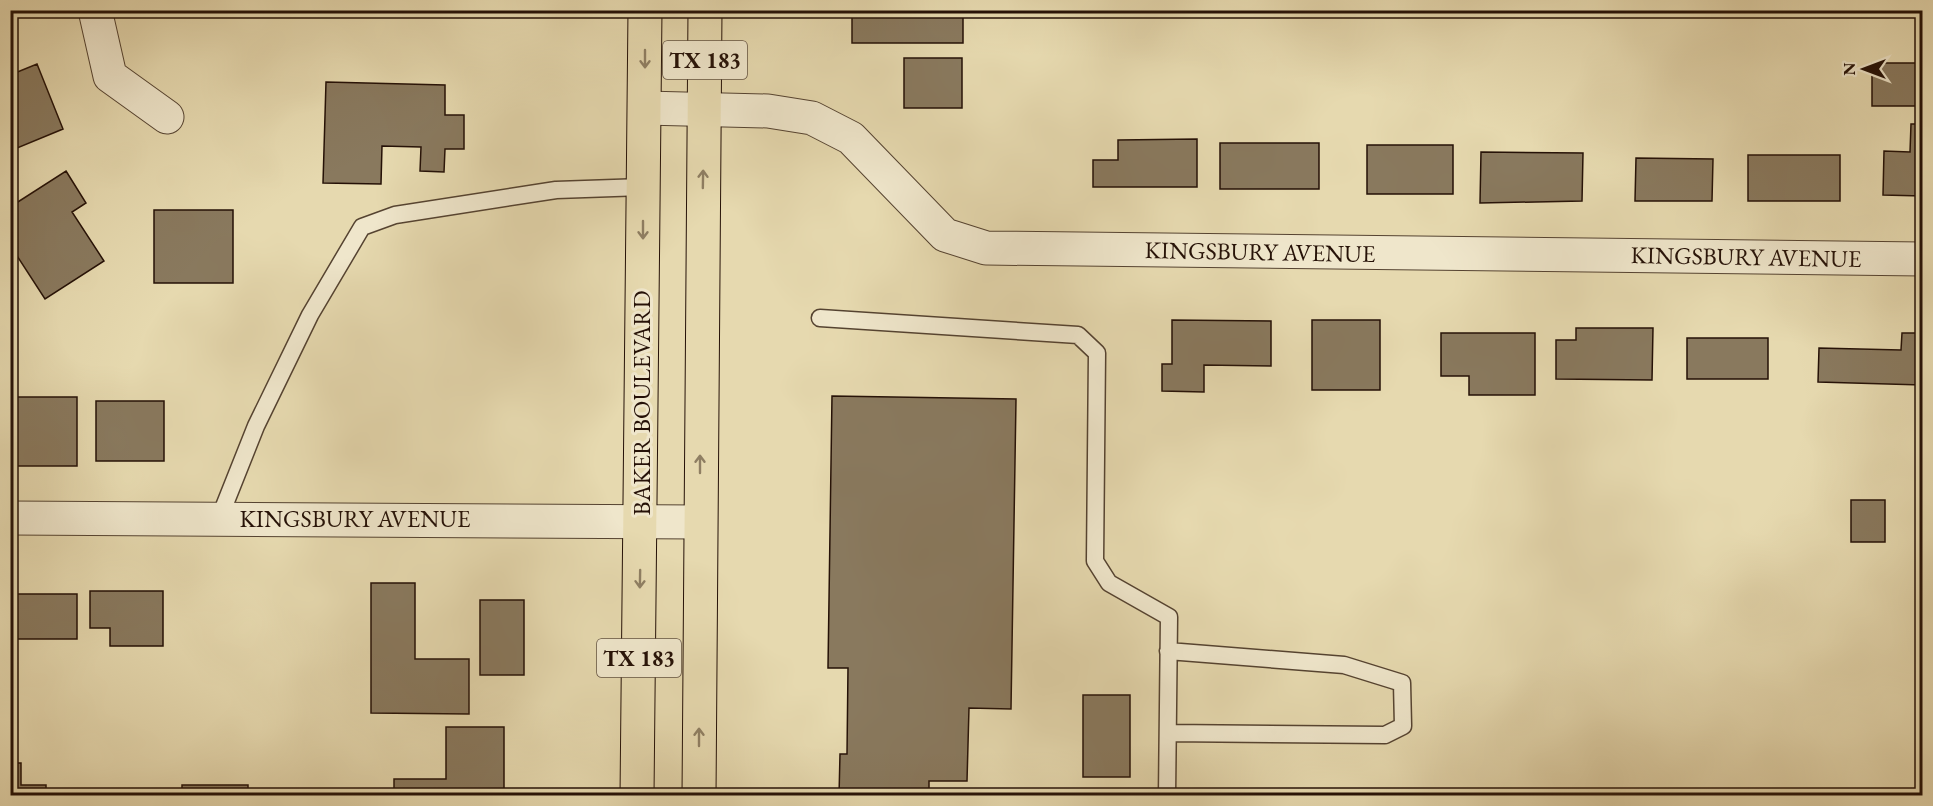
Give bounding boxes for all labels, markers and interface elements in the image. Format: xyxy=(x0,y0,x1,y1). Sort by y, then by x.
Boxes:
north arrow xyxy=(1834,39,1894,99)
road number: TX 183 xyxy=(663,41,747,79)
one-way arrow xyxy=(639,49,651,69)
text: N xyxy=(1839,62,1860,75)
one-way arrow xyxy=(697,169,709,189)
one-way arrow xyxy=(637,219,649,239)
street label: KINGSBURY AVENUE xyxy=(1144,234,1376,269)
street label: KINGSBURY AVENUE xyxy=(1630,239,1862,274)
street label: BAKER BOULEVARD xyxy=(626,291,657,515)
one-way arrow xyxy=(695,454,706,474)
street label: KINGSBURY AVENUE xyxy=(240,503,471,534)
one-way arrow xyxy=(634,569,646,589)
road number: TX 183 xyxy=(597,639,681,677)
one-way arrow xyxy=(693,728,705,748)

